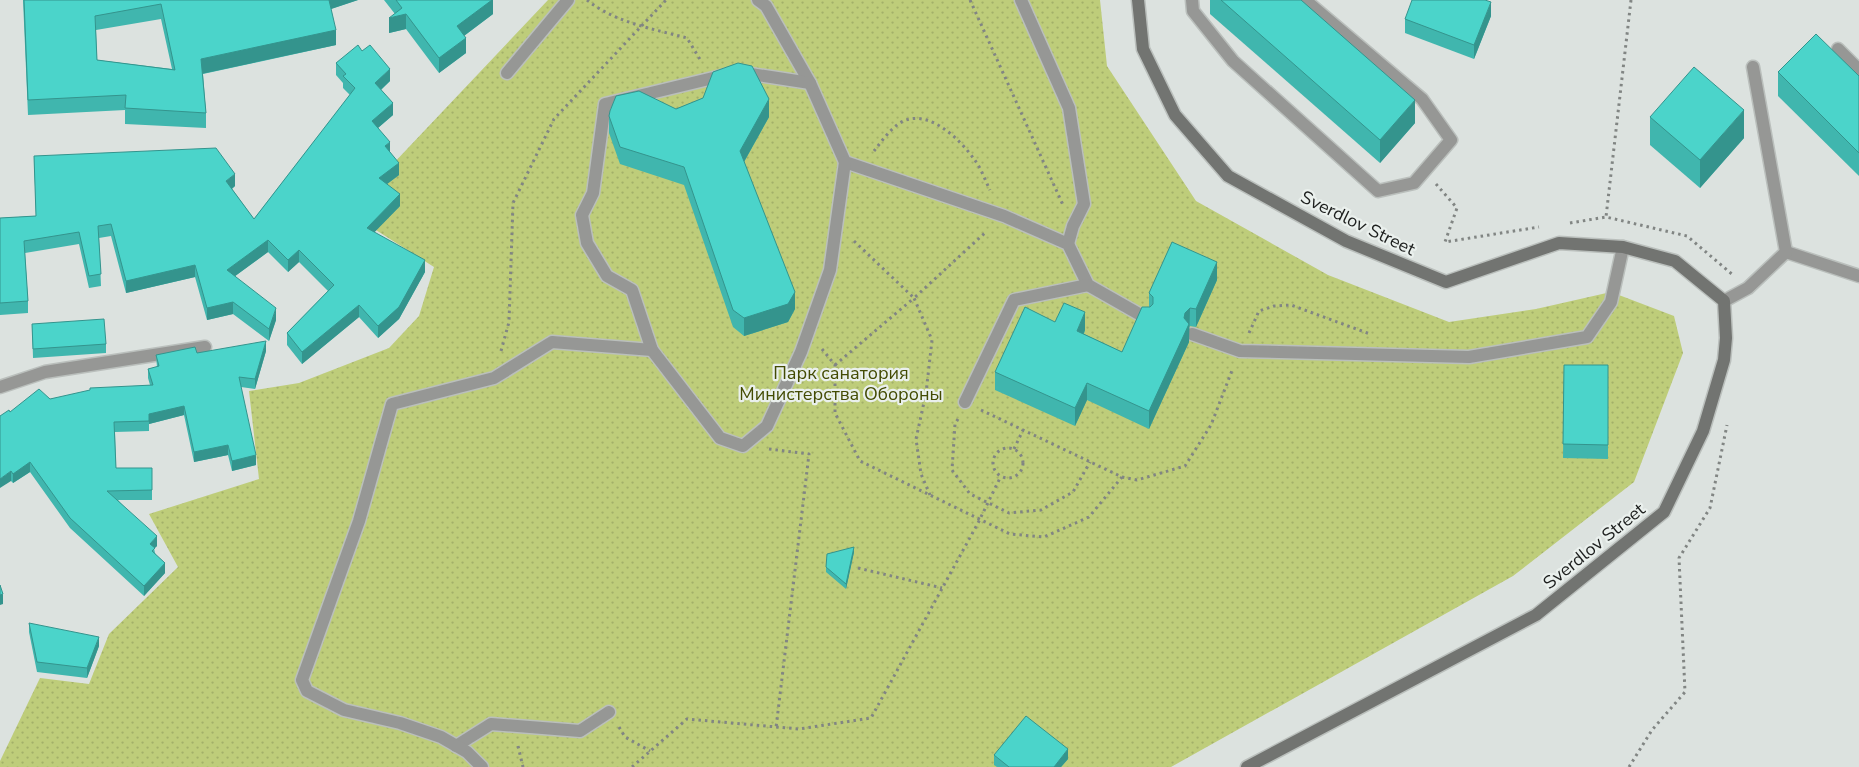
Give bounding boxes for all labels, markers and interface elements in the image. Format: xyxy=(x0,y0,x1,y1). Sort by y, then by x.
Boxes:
street label: Sverdlov Street xyxy=(1297,185,1420,261)
park label: Парк санатория Министерства Обороны xyxy=(739,361,943,406)
street label: Sverdlov Street xyxy=(1538,497,1651,595)

